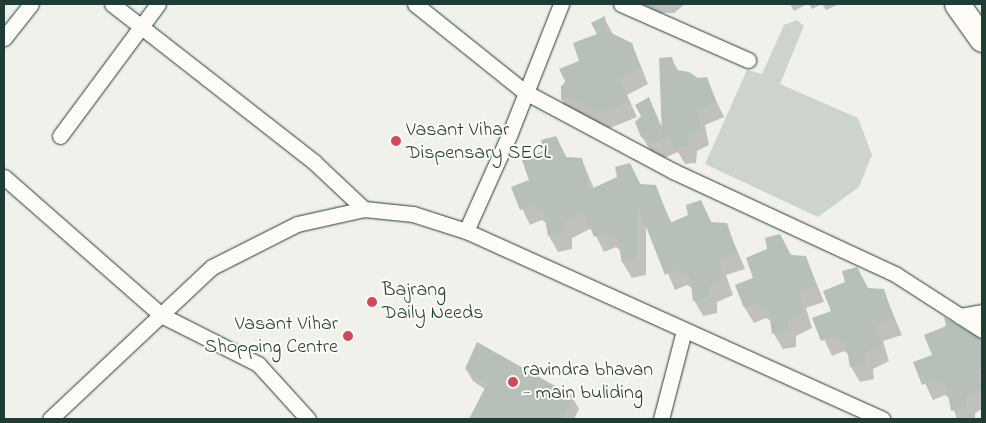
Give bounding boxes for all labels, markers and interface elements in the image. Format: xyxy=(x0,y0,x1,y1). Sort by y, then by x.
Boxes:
place label: Vasant Vihar Dispensary SECL xyxy=(406,118,551,165)
marker: Vasant Vihar Dispensary SECL xyxy=(390,135,402,147)
place label: Bajrang Daily Needs xyxy=(382,278,483,325)
marker: Bajrang Daily Needs xyxy=(366,296,378,308)
place label: Vasant Vihar Shopping Centre xyxy=(204,312,338,359)
marker: Vasant Vihar Shopping Centre xyxy=(342,330,354,342)
place label: ravindra bhavan - main buliding xyxy=(523,359,653,406)
marker: ravindra bhavan - main buliding xyxy=(507,376,519,388)

